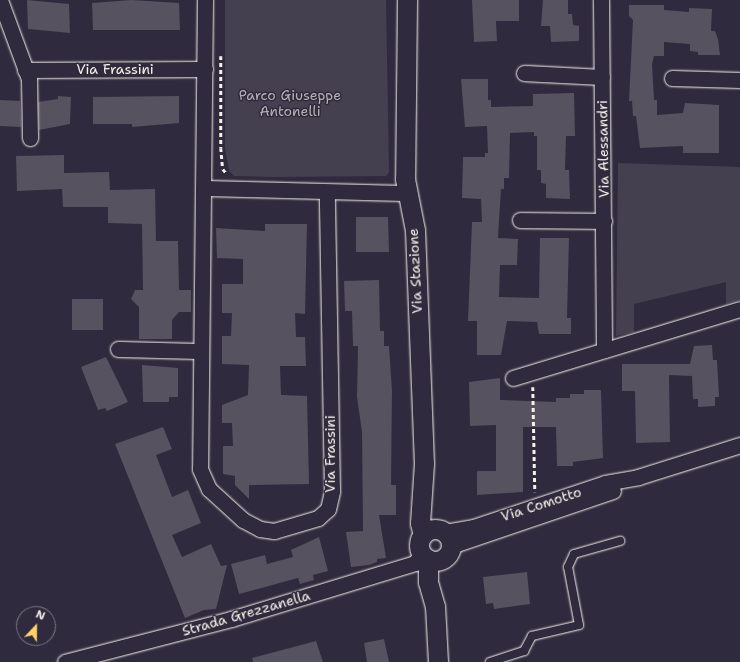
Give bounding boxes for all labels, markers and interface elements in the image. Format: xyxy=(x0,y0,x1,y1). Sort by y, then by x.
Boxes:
street label: Via Frassini xyxy=(76,61,154,77)
park label: Parco Giuseppe Antonelli xyxy=(239,87,341,120)
street label: Via Alessandri xyxy=(594,100,612,198)
street label: Via Stazione xyxy=(404,228,426,314)
street label: Via Frassini xyxy=(322,415,338,493)
street label: Via Comotto xyxy=(499,483,583,525)
street label: Strada Grezzanella xyxy=(180,587,312,639)
north arrow xyxy=(16,606,56,646)
text: N xyxy=(33,607,47,624)

